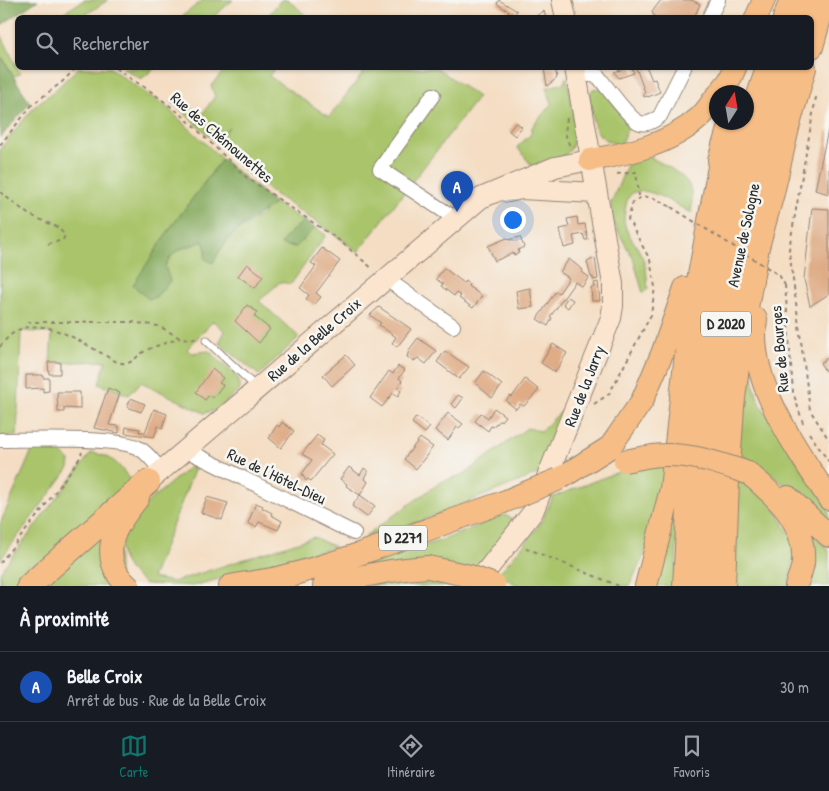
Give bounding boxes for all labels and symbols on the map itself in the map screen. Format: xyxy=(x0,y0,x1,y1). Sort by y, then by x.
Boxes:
north arrow xyxy=(709,85,754,130)
street label: Rue des Chémounettes xyxy=(166,86,278,188)
pin: A xyxy=(441,171,473,212)
street label: Avenue de Sologne xyxy=(721,180,765,289)
your location xyxy=(500,207,526,233)
street label: Rue de la Belle Croix xyxy=(262,292,366,386)
street label: Rue de Bourges xyxy=(764,305,794,393)
road number: D 2020 xyxy=(701,312,751,336)
street label: Rue de la Jarry xyxy=(558,342,610,430)
street label: Rue de l'Hôtel-Dieu xyxy=(224,443,331,510)
road number: D 2271 xyxy=(379,526,427,550)

